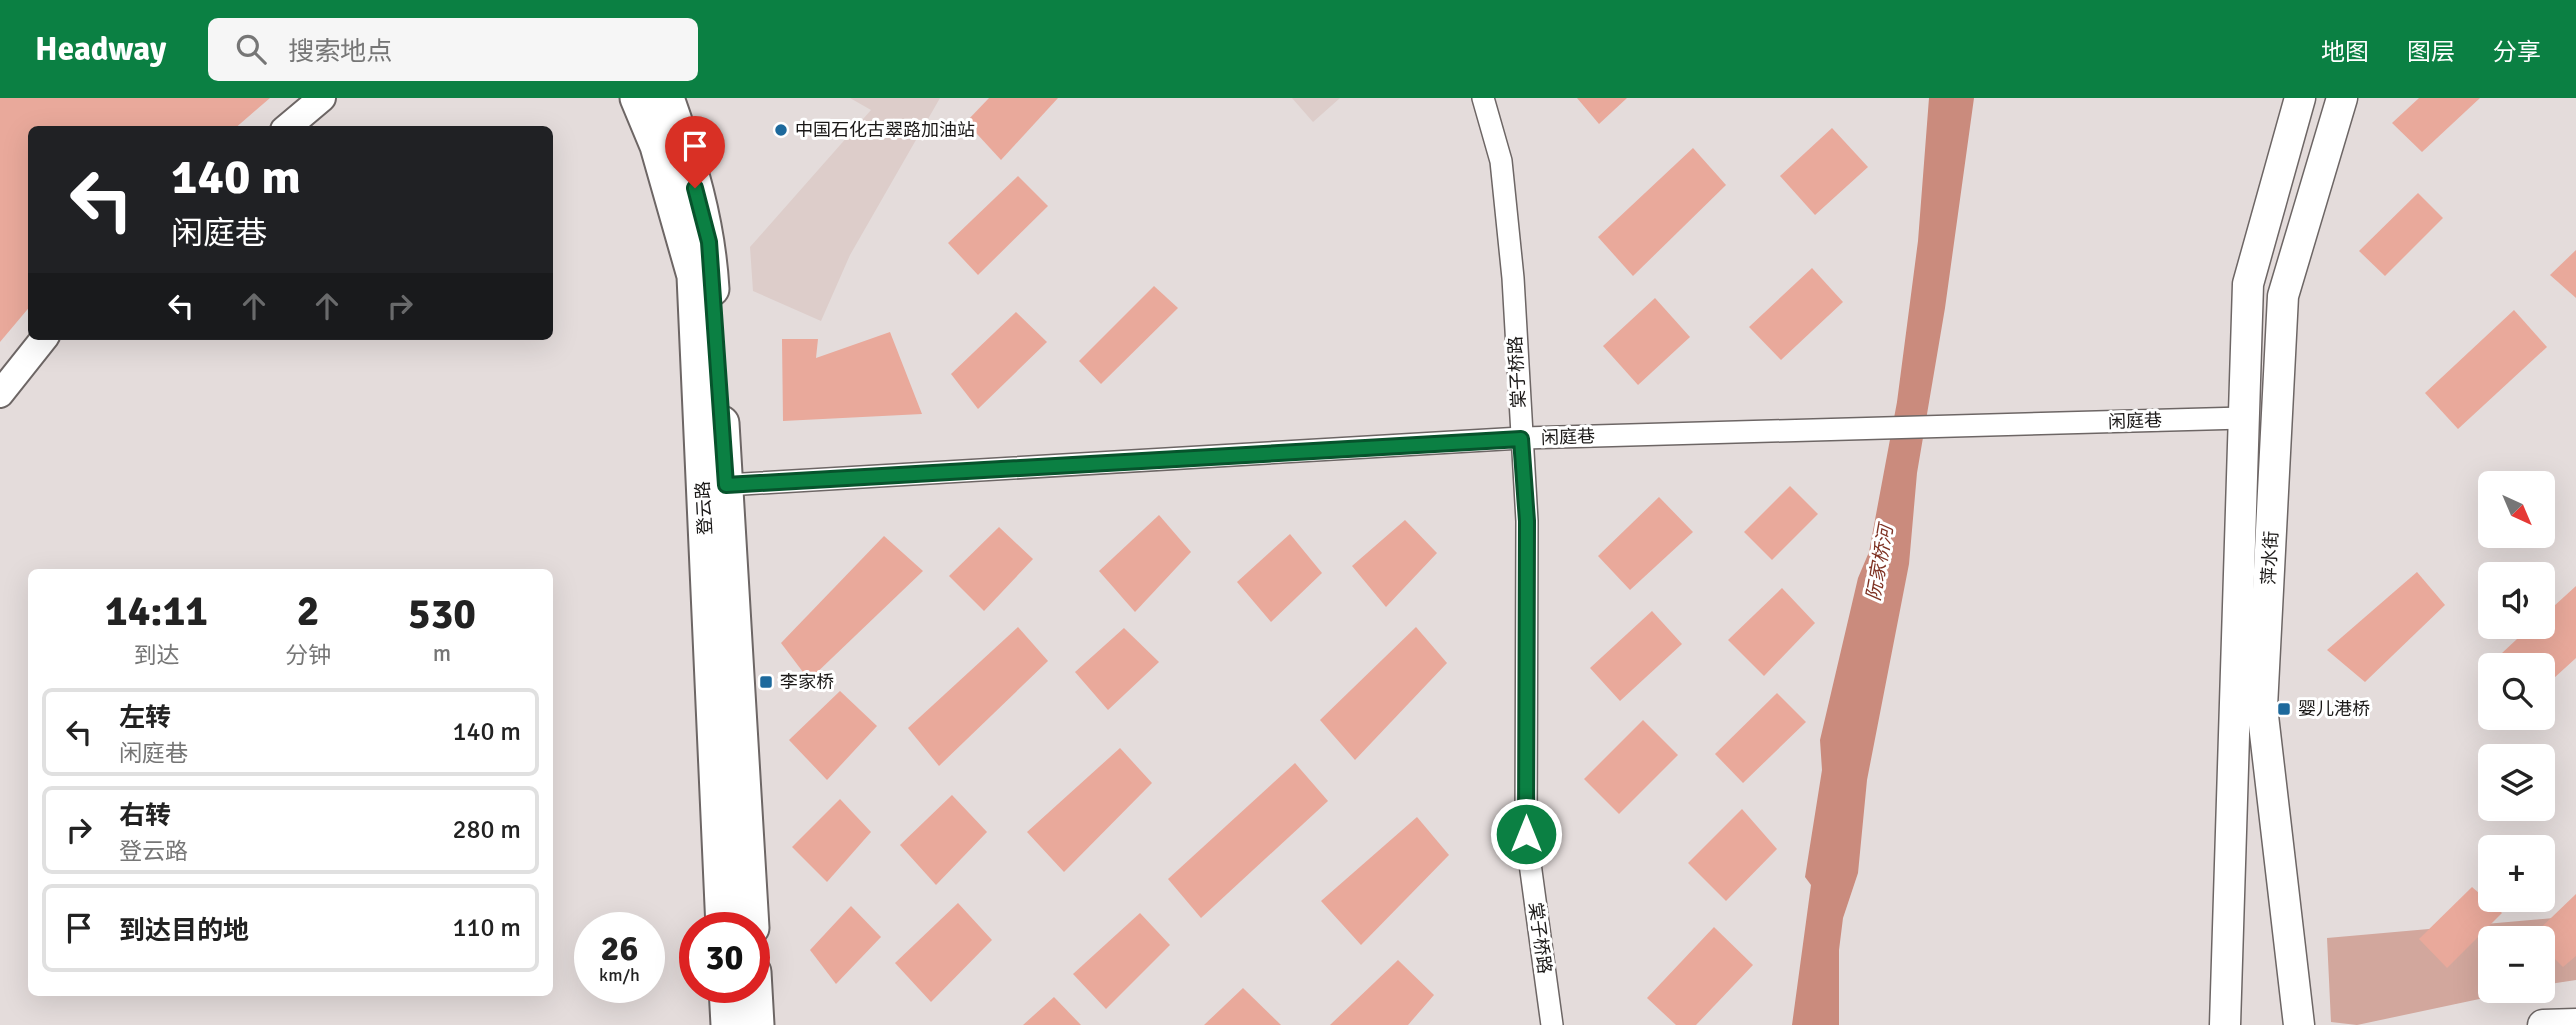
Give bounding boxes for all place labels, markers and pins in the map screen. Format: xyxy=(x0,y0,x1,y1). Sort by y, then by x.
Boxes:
pin xyxy=(665,116,725,188)
place label: 中国石化古翠路加油站 xyxy=(795,119,975,141)
marker: 中国石化古翠路加油站 xyxy=(773,122,789,138)
place label: 李家桥 xyxy=(780,671,834,693)
marker: 李家桥 xyxy=(758,674,774,690)
place label: 婴儿港桥 xyxy=(2298,698,2370,720)
marker: 婴儿港桥 xyxy=(2276,701,2292,717)

